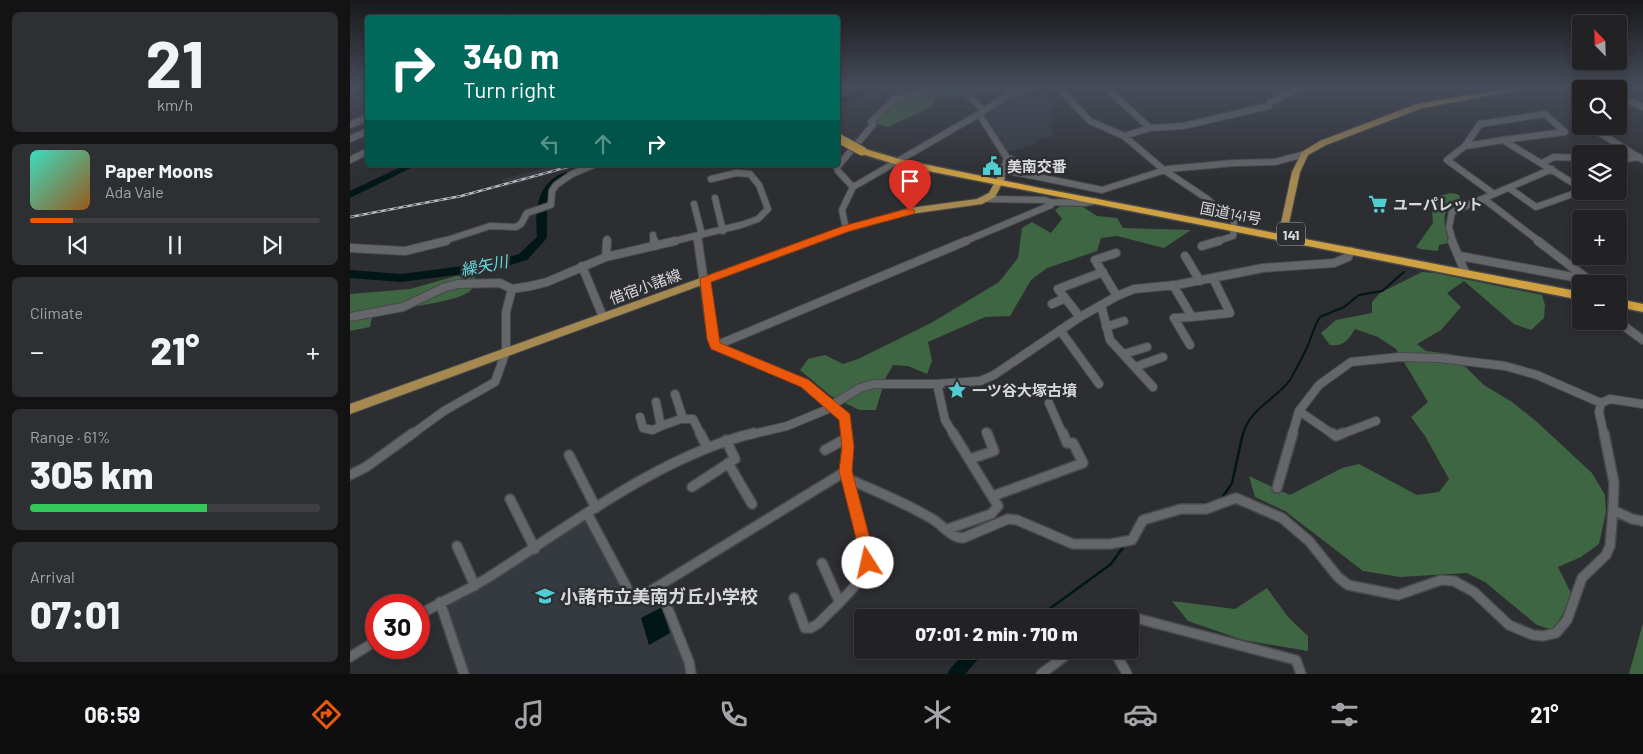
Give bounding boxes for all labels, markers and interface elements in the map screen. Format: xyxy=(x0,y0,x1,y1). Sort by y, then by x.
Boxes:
north arrow xyxy=(1572,15,1628,70)
map controls xyxy=(1572,15,1627,330)
text: 21 xyxy=(145,23,205,101)
text: 340 m xyxy=(463,34,559,76)
icon: right xyxy=(380,35,445,100)
text: Turn right xyxy=(463,76,556,102)
button: search xyxy=(1572,80,1627,135)
text: km/h xyxy=(157,95,193,114)
icon: left xyxy=(536,130,564,158)
icon: ahead xyxy=(589,130,617,158)
icon: right xyxy=(642,130,670,158)
button: layers xyxy=(1572,145,1627,200)
public building icon: 美南交番 xyxy=(981,155,1003,177)
place label: 美南交番 xyxy=(1007,157,1067,175)
text: Paper Moons xyxy=(105,159,213,182)
pin xyxy=(889,160,931,211)
icon: arrive xyxy=(896,167,924,195)
text: Ada Vale xyxy=(105,182,164,201)
supermarket icon: ユーパレット xyxy=(1367,193,1389,215)
place label: ユーパレット xyxy=(1393,195,1483,213)
street label: 国道141号 xyxy=(1199,198,1263,228)
button: + xyxy=(1572,210,1627,265)
road number: 141 xyxy=(1277,222,1305,245)
icon: previous xyxy=(64,231,92,259)
icon: pause xyxy=(161,231,189,259)
icon: next xyxy=(258,231,286,259)
water label: 繰矢川 xyxy=(459,251,511,279)
street label: 借宿小諸線 xyxy=(607,265,683,307)
button: − xyxy=(1572,275,1627,330)
text: Climate xyxy=(30,303,83,322)
text: 21° xyxy=(150,327,200,373)
text: − xyxy=(30,334,44,368)
text: + xyxy=(306,334,320,368)
place icon: 一ツ谷大塚古墳 xyxy=(946,379,968,401)
place label: 一ツ谷大塚古墳 xyxy=(972,381,1077,399)
text: Range · 61% xyxy=(30,427,111,446)
text: 305 km xyxy=(30,451,154,497)
position arrow xyxy=(841,536,893,588)
text: Arrival xyxy=(30,567,75,586)
school or university icon: 小諸市立美南ガ丘小学校 xyxy=(534,585,556,607)
place label: 小諸市立美南ガ丘小学校 xyxy=(560,585,758,607)
text: 07:01 xyxy=(30,591,120,637)
speed limit sign: 30 xyxy=(365,594,430,659)
text: 07:01 · 2 min · 710 m xyxy=(915,622,1078,645)
icon: directions xyxy=(309,697,344,732)
icon: music xyxy=(512,697,547,732)
icon: phone xyxy=(716,697,751,732)
icon: climate xyxy=(920,697,955,732)
icon: car xyxy=(1123,697,1158,732)
icon: filters xyxy=(1327,697,1362,732)
text: 06:59 xyxy=(84,701,140,727)
text: 21° xyxy=(1530,701,1559,727)

